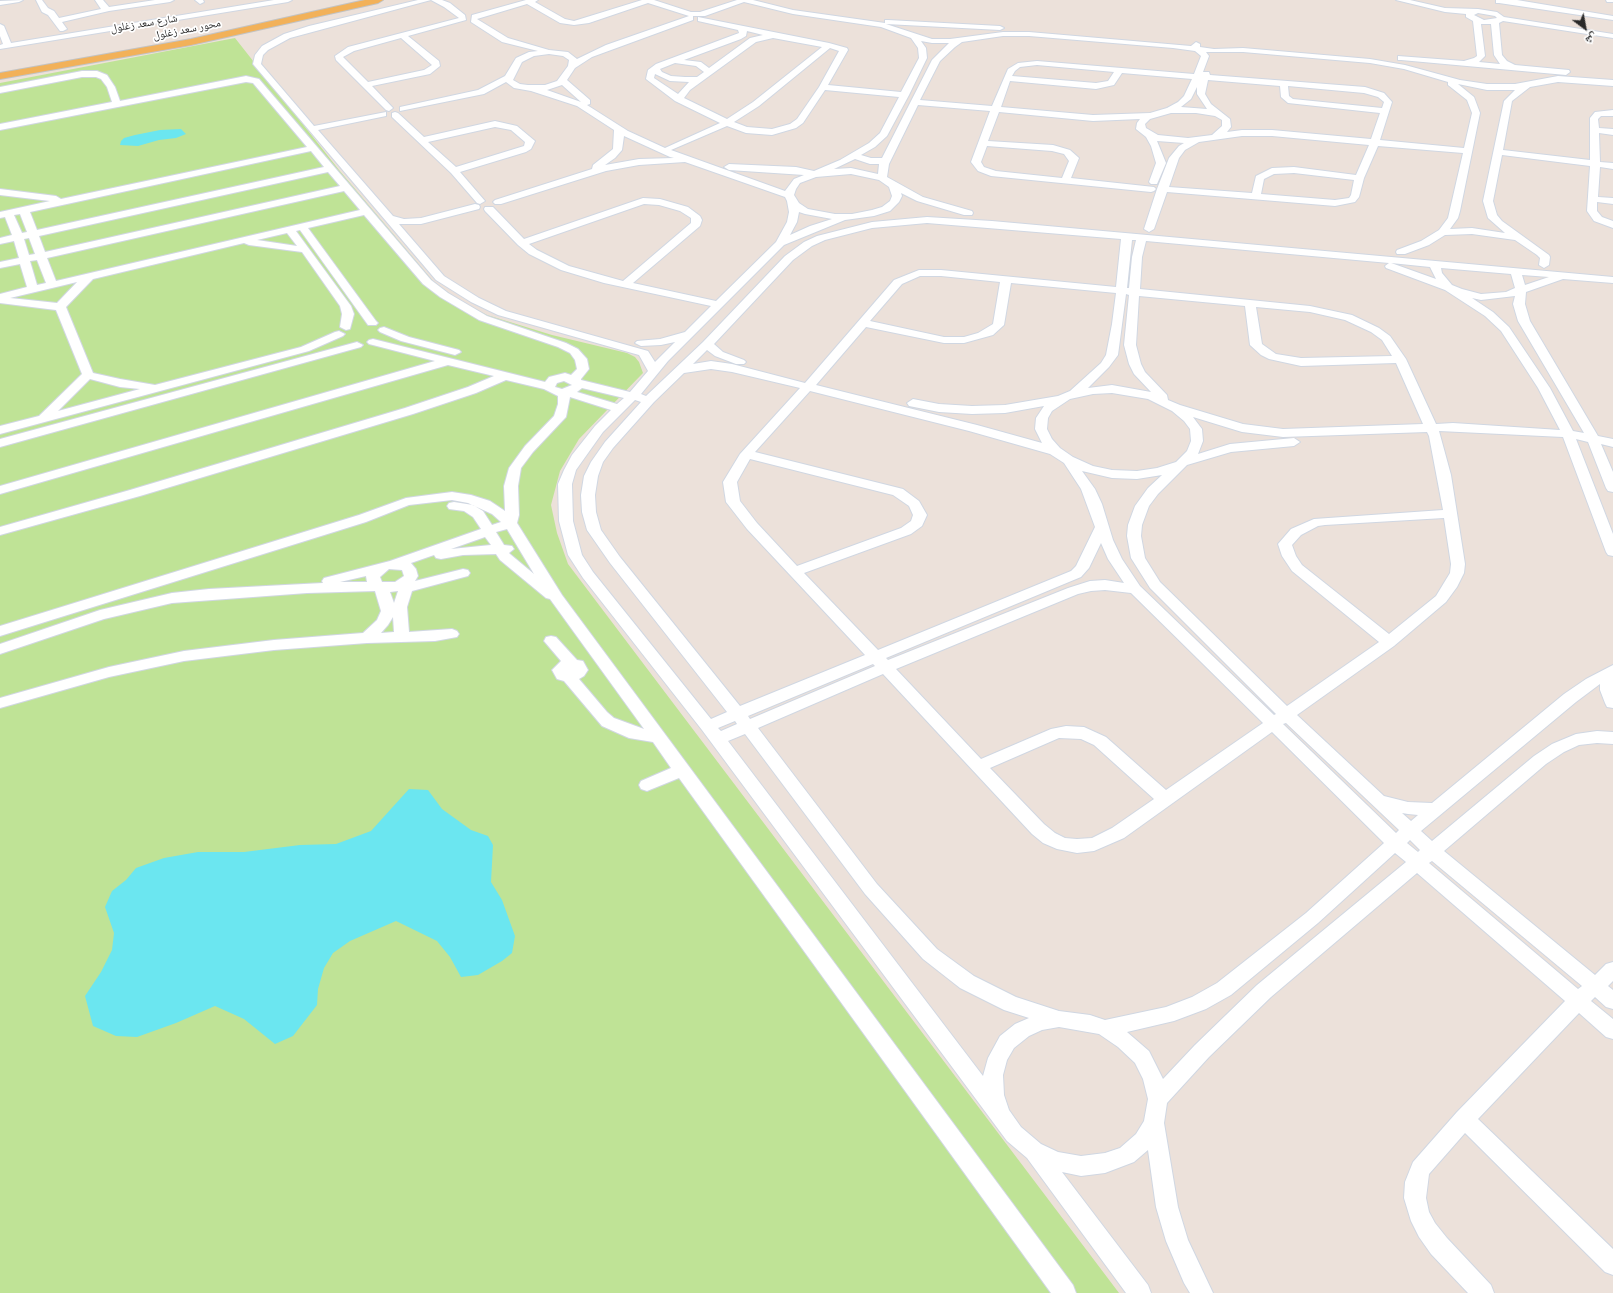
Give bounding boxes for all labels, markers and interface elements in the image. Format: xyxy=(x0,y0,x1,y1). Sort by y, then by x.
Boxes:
north arrow xyxy=(1565,8,1605,48)
street label: شارع سعد زغلول xyxy=(110,12,178,36)
street label: محور سعد زغلول xyxy=(152,17,222,43)
text: ش xyxy=(1583,29,1601,48)

